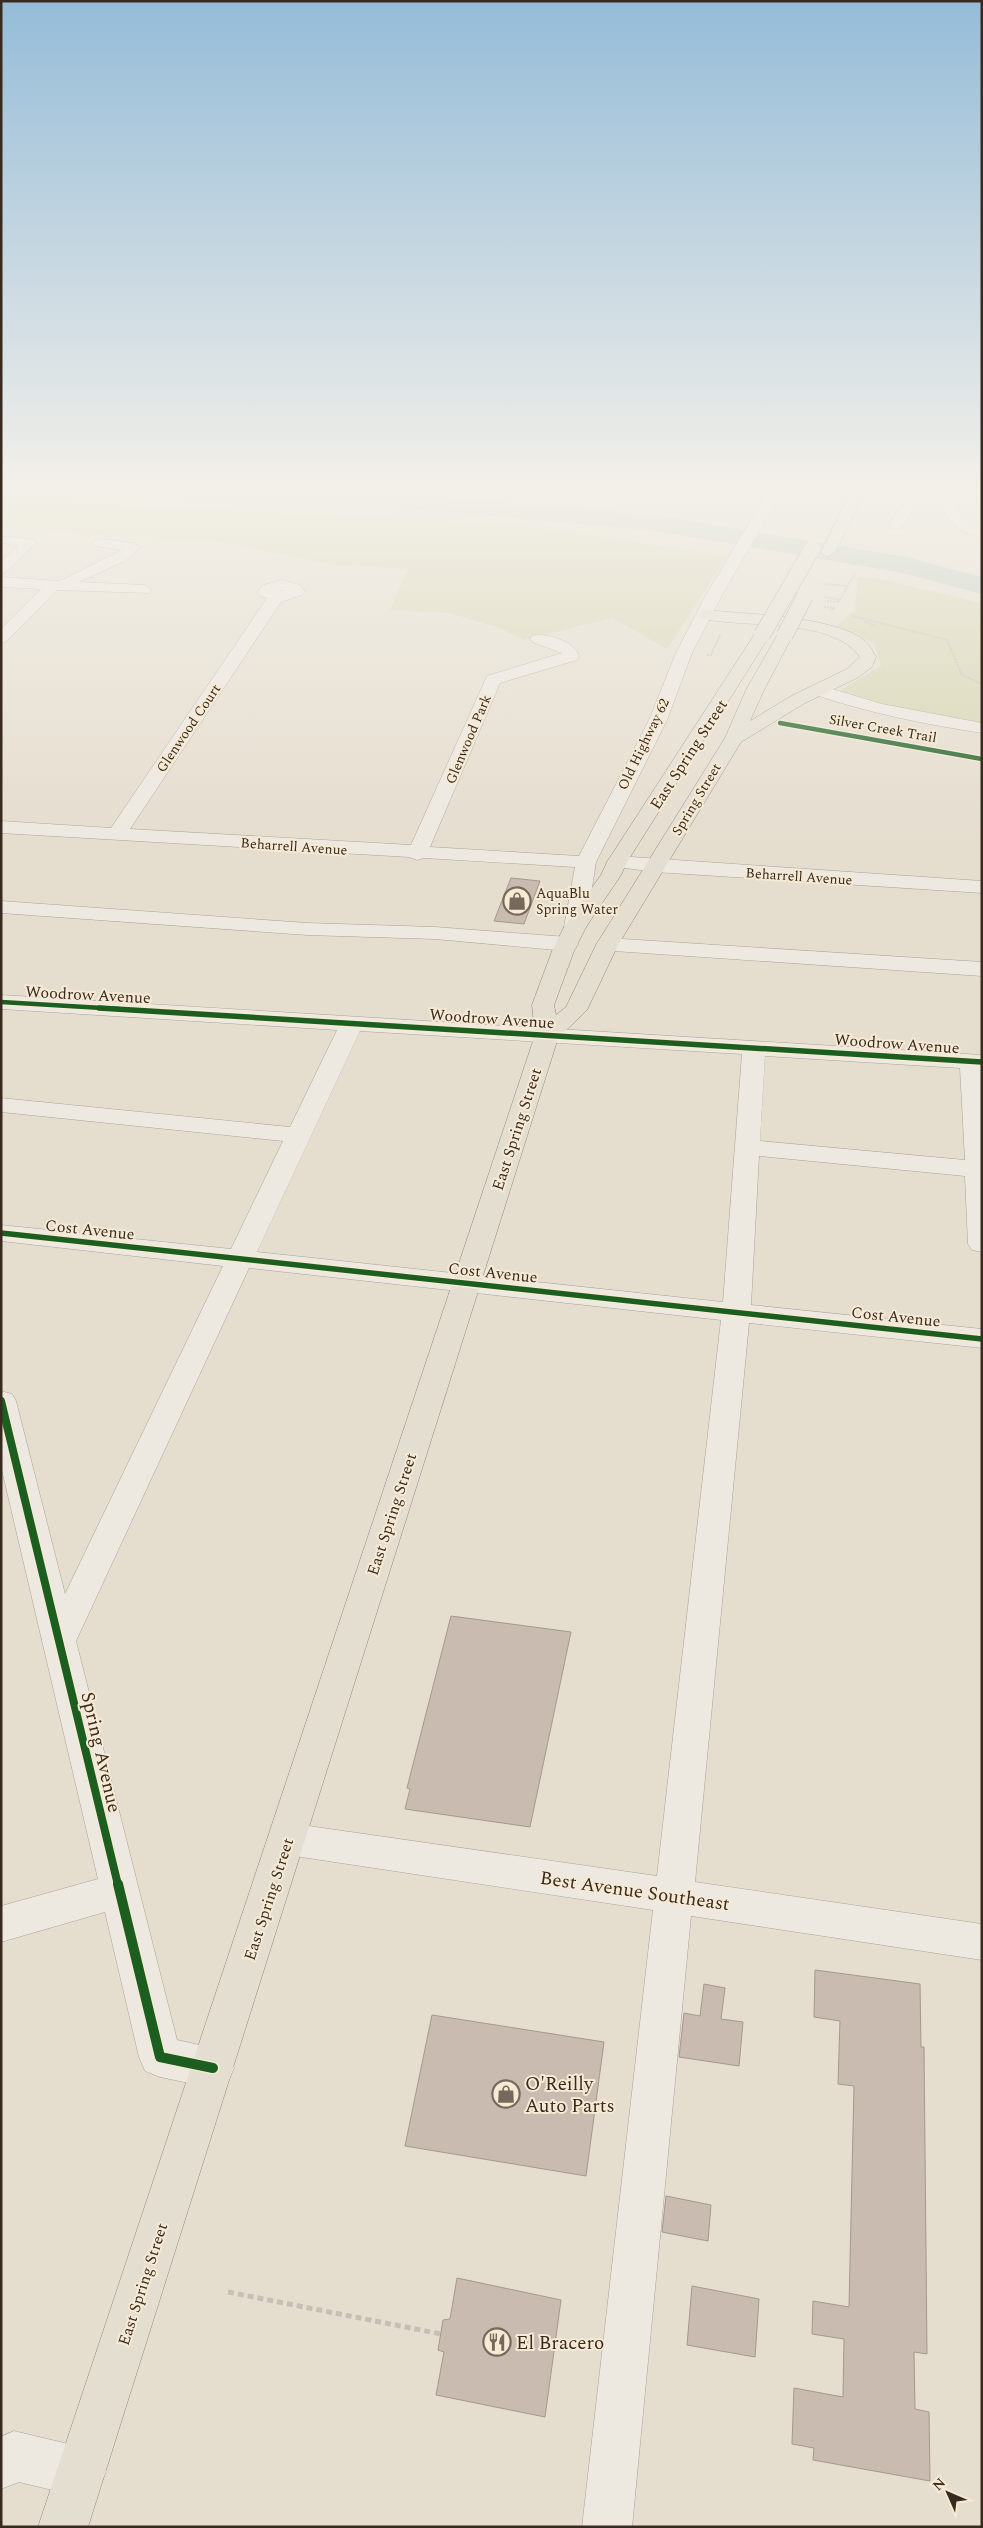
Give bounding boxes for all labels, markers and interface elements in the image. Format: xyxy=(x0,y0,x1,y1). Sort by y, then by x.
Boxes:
street label: Glenwood Court xyxy=(151,680,226,777)
street label: Glenwood Park xyxy=(440,691,497,787)
street label: Old Highway 62 xyxy=(612,695,675,794)
street label: East Spring Street xyxy=(645,695,731,813)
street label: Silver Creek Trail xyxy=(827,709,938,748)
street label: Spring Street xyxy=(668,760,724,838)
street label: Beharrell Avenue xyxy=(240,832,348,861)
street label: Beharrell Avenue xyxy=(745,862,853,891)
place label: AquaBlu Spring Water xyxy=(536,883,619,920)
shop icon: AquaBlu Spring Water xyxy=(502,886,532,916)
street label: Woodrow Avenue xyxy=(25,980,151,1010)
street label: Woodrow Avenue xyxy=(428,1003,555,1035)
street label: Woodrow Avenue xyxy=(833,1028,960,1060)
street label: East Spring Street xyxy=(486,1065,548,1194)
street label: Cost Avenue xyxy=(44,1213,136,1247)
street label: Cost Avenue xyxy=(447,1256,539,1290)
street label: Cost Avenue xyxy=(850,1300,942,1334)
street label: East Spring Street xyxy=(361,1450,423,1579)
street label: Spring Avenue xyxy=(73,1689,129,1816)
street label: East Spring Street xyxy=(238,1835,300,1964)
street label: Best Avenue Southeast xyxy=(538,1864,732,1919)
place label: O'Reilly Auto Parts xyxy=(525,2070,615,2121)
shop icon: O'Reilly Auto Parts xyxy=(491,2079,521,2109)
street label: East Spring Street xyxy=(112,2220,174,2349)
restaurant icon: El Bracero xyxy=(482,2327,512,2357)
place label: El Bracero xyxy=(516,2329,604,2358)
north arrow xyxy=(923,2468,973,2518)
text: N xyxy=(928,2473,951,2496)

